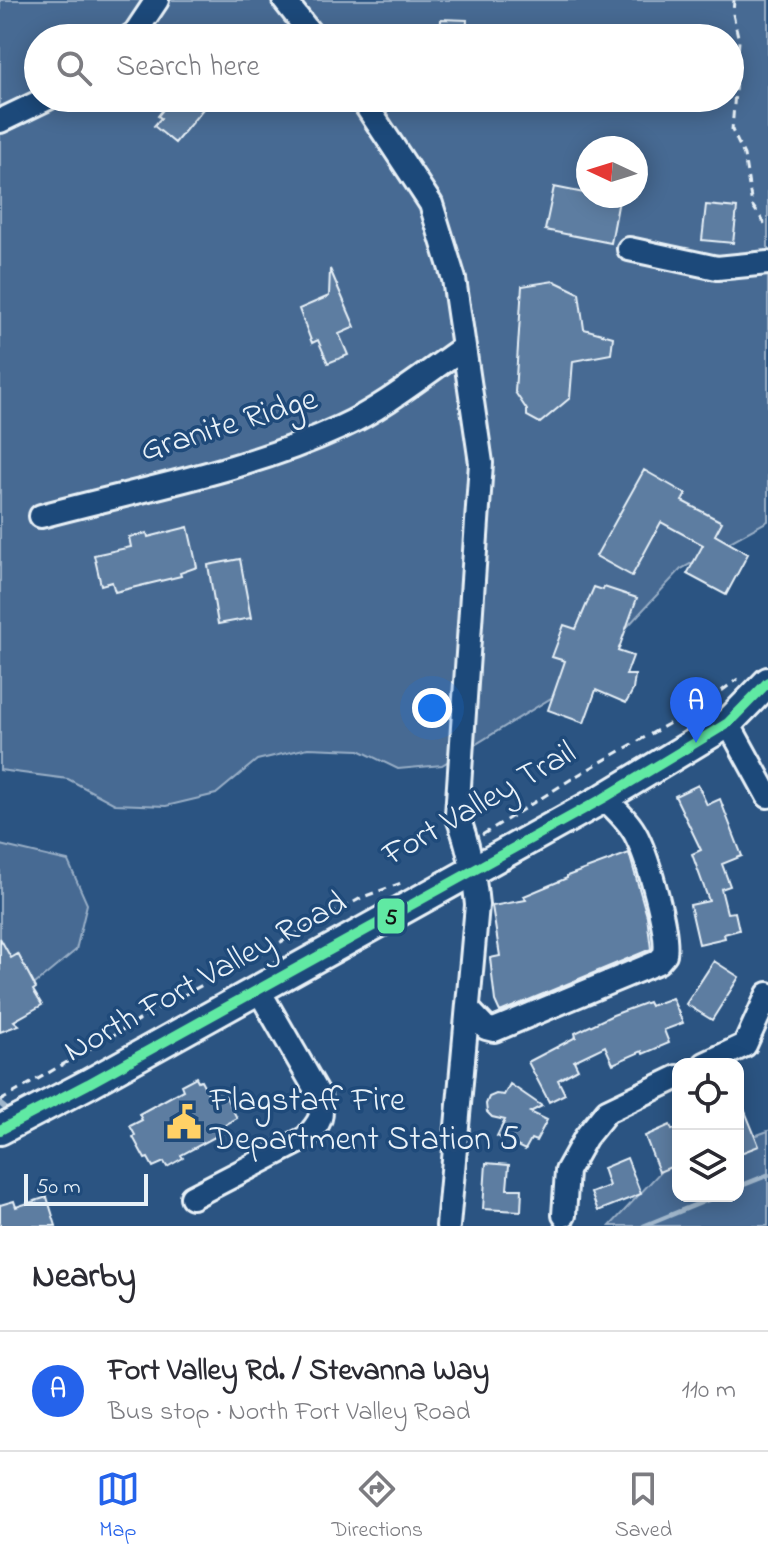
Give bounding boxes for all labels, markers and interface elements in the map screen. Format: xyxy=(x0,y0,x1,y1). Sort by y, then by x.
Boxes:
search box xyxy=(24,24,744,112)
icon: search xyxy=(52,46,96,90)
text: Search here xyxy=(116,46,260,90)
north arrow xyxy=(576,136,648,208)
street label: Granite Ridge xyxy=(134,375,324,477)
pin: A xyxy=(670,677,722,743)
your location xyxy=(412,688,452,728)
street label: Fort Valley Trail xyxy=(373,729,586,881)
street label: North Fort Valley Road xyxy=(55,879,357,1077)
line badge: 5 xyxy=(376,897,406,935)
text: 5 xyxy=(385,903,398,935)
map controls xyxy=(672,1058,744,1202)
button: locate xyxy=(672,1058,744,1130)
place label: Flagstaff Fire Department Station 5 xyxy=(209,1077,519,1166)
public building icon: Flagstaff Fire Department Station 5 xyxy=(165,1103,203,1141)
button: layers xyxy=(672,1130,744,1202)
scale bar xyxy=(24,1170,148,1206)
text: 50 m xyxy=(36,1172,81,1204)
text: Nearby xyxy=(32,1253,136,1303)
text: Fort Valley Rd. / Stevanna Way xyxy=(108,1350,489,1394)
text: A xyxy=(50,1372,66,1410)
text: 110 m xyxy=(682,1372,736,1410)
text: Bus stop · North Fort Valley Road xyxy=(108,1394,470,1432)
tab: Map xyxy=(96,1467,140,1547)
tab: Directions xyxy=(332,1467,423,1547)
tab: Saved xyxy=(615,1467,672,1547)

